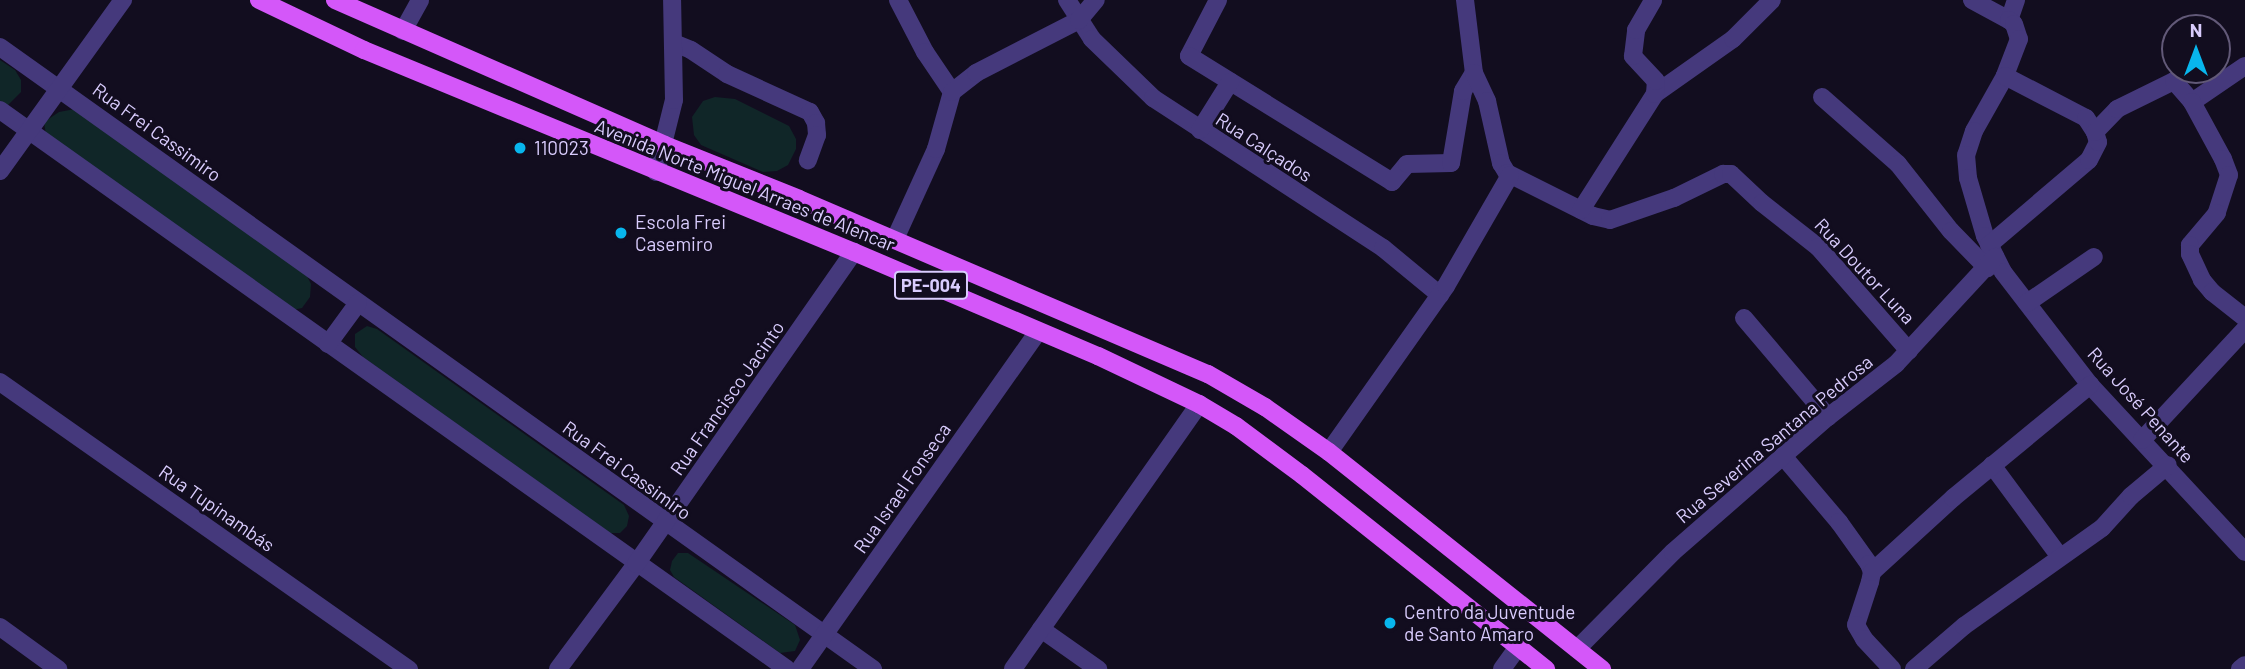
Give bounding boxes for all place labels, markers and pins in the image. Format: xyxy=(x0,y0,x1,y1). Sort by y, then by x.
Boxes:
place label: 110023 xyxy=(534,137,589,159)
marker: 110023 xyxy=(512,140,528,156)
place label: Escola Frei Casemiro xyxy=(635,211,726,255)
marker: Escola Frei Casemiro xyxy=(613,225,629,241)
place label: Centro da Juventude de Santo Amaro xyxy=(1404,601,1575,645)
marker: Centro da Juventude de Santo Amaro xyxy=(1382,615,1398,631)

